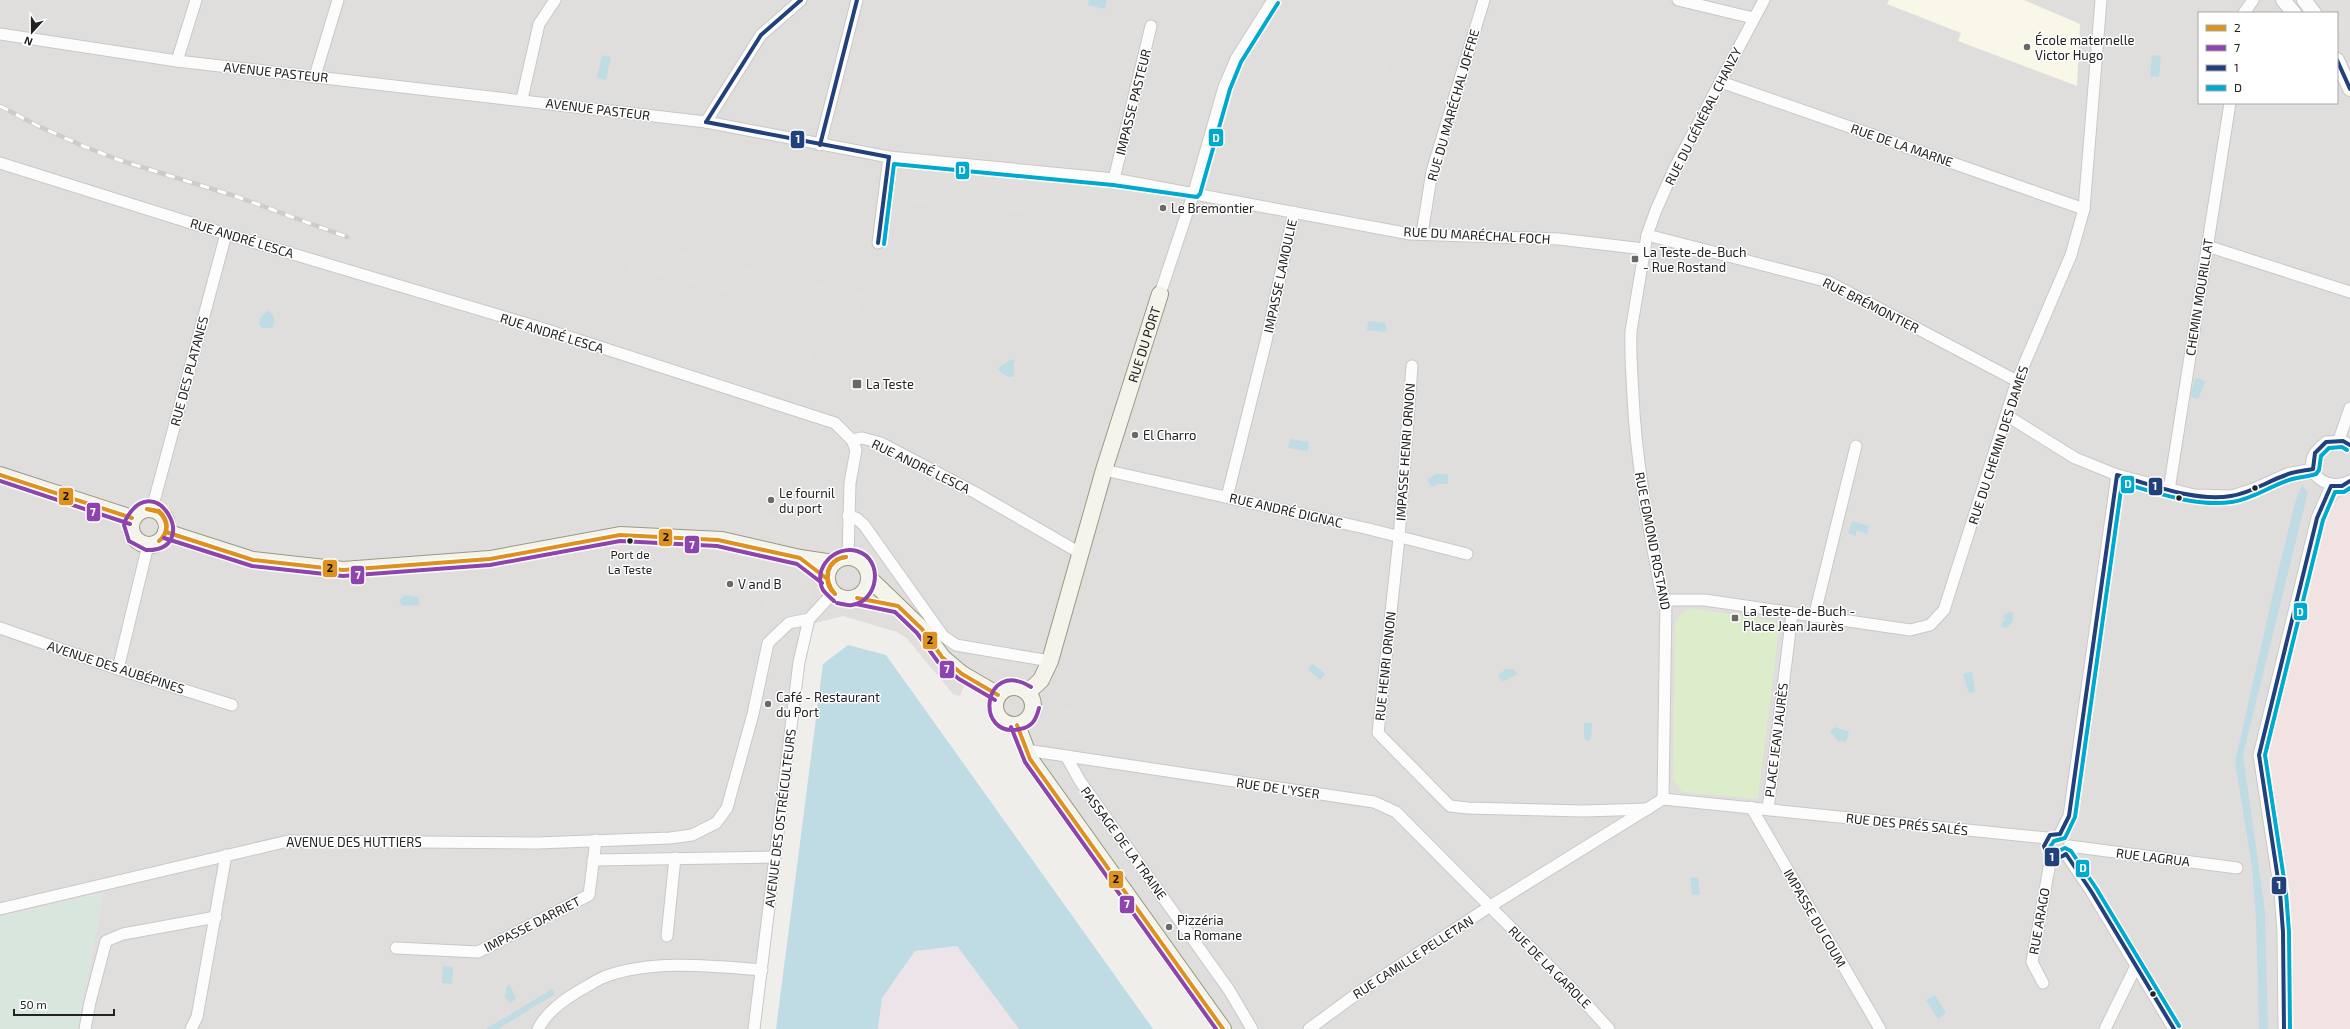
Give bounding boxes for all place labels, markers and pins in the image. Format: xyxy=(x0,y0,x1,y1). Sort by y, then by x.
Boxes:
place label: École maternelle Victor Hugo xyxy=(2035,31,2135,63)
marker: École maternelle Victor Hugo xyxy=(2022,42,2032,52)
place label: Le Bremontier xyxy=(1171,200,1254,216)
marker: Le Bremontier xyxy=(1158,203,1168,213)
place label: La Teste-de-Buch - Rue Rostand xyxy=(1643,244,1747,275)
marker: La Teste-de-Buch - Rue Rostand xyxy=(1630,254,1640,264)
place label: La Teste xyxy=(866,376,914,392)
marker: La Teste xyxy=(851,378,863,390)
place label: El Charro xyxy=(1143,427,1196,443)
marker: El Charro xyxy=(1130,430,1140,440)
unlabelled marker xyxy=(2250,483,2260,493)
place label: Le fournil du port xyxy=(779,485,835,516)
unlabelled marker xyxy=(2174,493,2184,503)
marker: Le fournil du port xyxy=(766,495,776,505)
marker: Port de La Teste xyxy=(625,536,635,546)
place label: Port de La Teste xyxy=(608,547,652,576)
place label: V and B xyxy=(738,576,782,592)
marker: V and B xyxy=(725,579,735,589)
place label: La Teste-de-Buch - Place Jean Jaurès xyxy=(1743,603,1855,634)
marker: La Teste-de-Buch - Place Jean Jaurès xyxy=(1730,613,1740,623)
place label: Café - Restaurant du Port xyxy=(776,689,880,720)
marker: Café - Restaurant du Port xyxy=(763,699,773,709)
place label: Pizzéria La Romane xyxy=(1177,912,1242,943)
marker: Pizzéria La Romane xyxy=(1164,922,1174,932)
unlabelled marker xyxy=(2148,989,2158,999)

